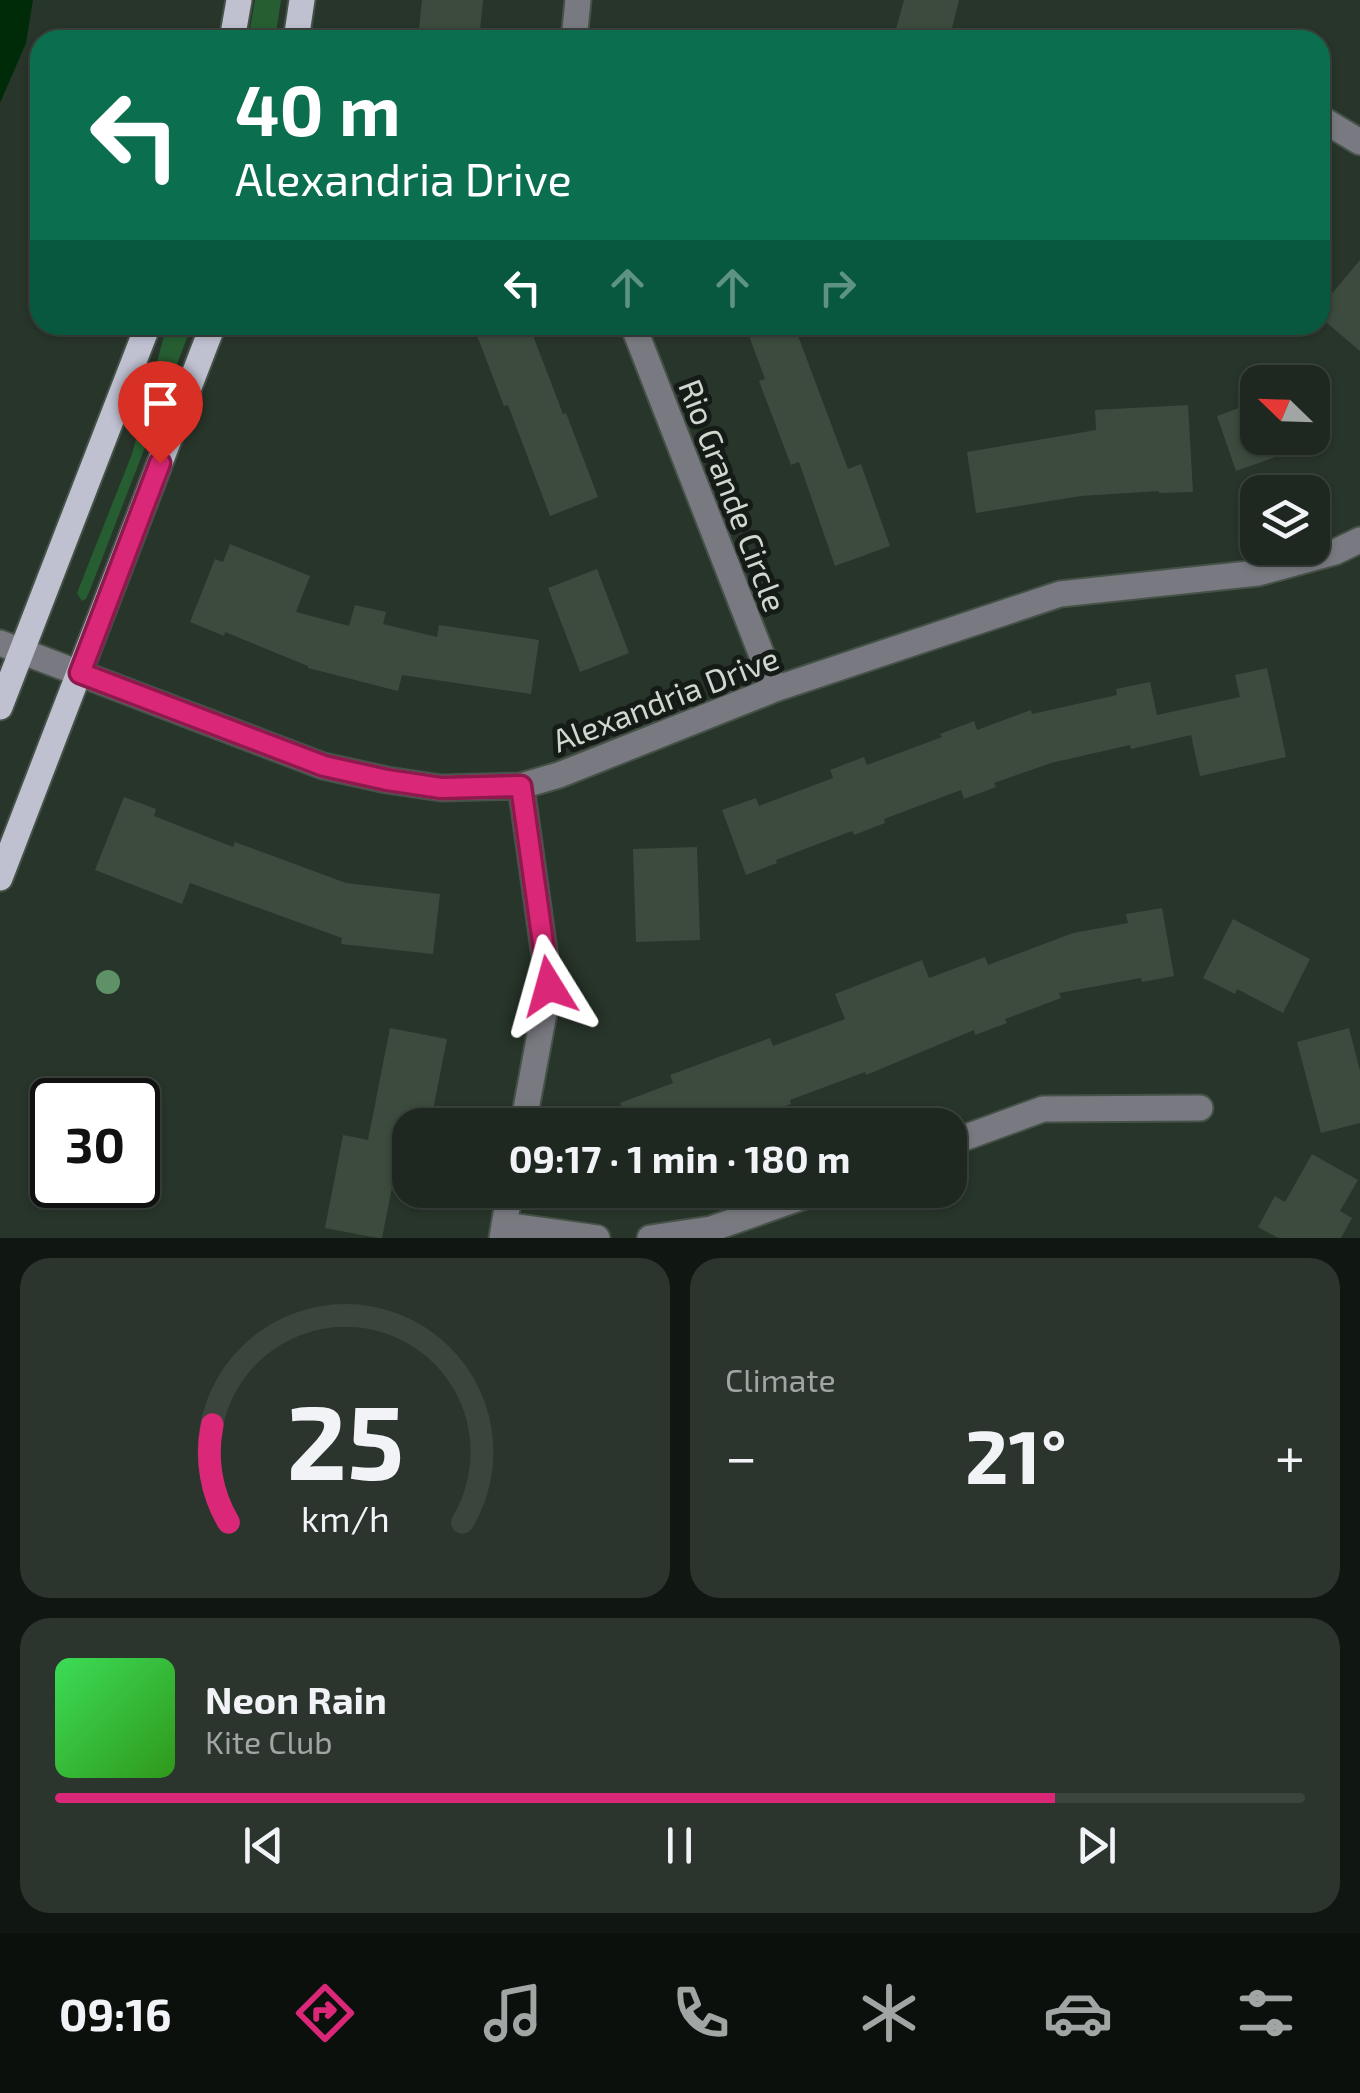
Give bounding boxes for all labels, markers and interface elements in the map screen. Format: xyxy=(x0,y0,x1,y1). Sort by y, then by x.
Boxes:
text: 40 m xyxy=(235,66,401,150)
icon: left xyxy=(70,70,200,200)
text: Alexandria Drive xyxy=(235,151,572,205)
icon: left xyxy=(495,260,550,315)
icon: ahead xyxy=(600,260,655,315)
icon: ahead xyxy=(705,260,760,315)
icon: right xyxy=(810,260,865,315)
pin xyxy=(118,361,203,464)
north arrow xyxy=(1240,365,1330,455)
map controls xyxy=(1240,365,1330,565)
street label: Rio Grande Circle xyxy=(672,373,796,617)
icon: arrive xyxy=(133,376,188,431)
button: layers xyxy=(1240,475,1330,565)
street label: Alexandria Drive xyxy=(546,637,784,759)
position arrow xyxy=(497,934,601,1038)
speed limit sign: 30 xyxy=(30,1078,160,1208)
text: 09:17 · 1 min · 180 m xyxy=(509,1135,850,1181)
text: Climate xyxy=(725,1360,836,1398)
text: 25 xyxy=(286,1376,404,1501)
text: 21° xyxy=(965,1409,1067,1499)
text: − xyxy=(725,1422,757,1488)
text: + xyxy=(1275,1422,1305,1488)
text: km/h xyxy=(301,1496,389,1539)
text: Neon Rain xyxy=(205,1676,387,1722)
text: Kite Club xyxy=(205,1722,333,1760)
icon: previous xyxy=(236,1818,291,1873)
icon: pause xyxy=(652,1818,707,1873)
icon: next xyxy=(1069,1818,1124,1873)
icon: directions xyxy=(290,1978,360,2048)
icon: music xyxy=(478,1978,548,2048)
icon: phone xyxy=(666,1978,736,2048)
icon: climate xyxy=(854,1978,924,2048)
icon: car xyxy=(1043,1978,1113,2048)
icon: filters xyxy=(1231,1978,1301,2048)
text: 09:16 xyxy=(59,1986,172,2040)

